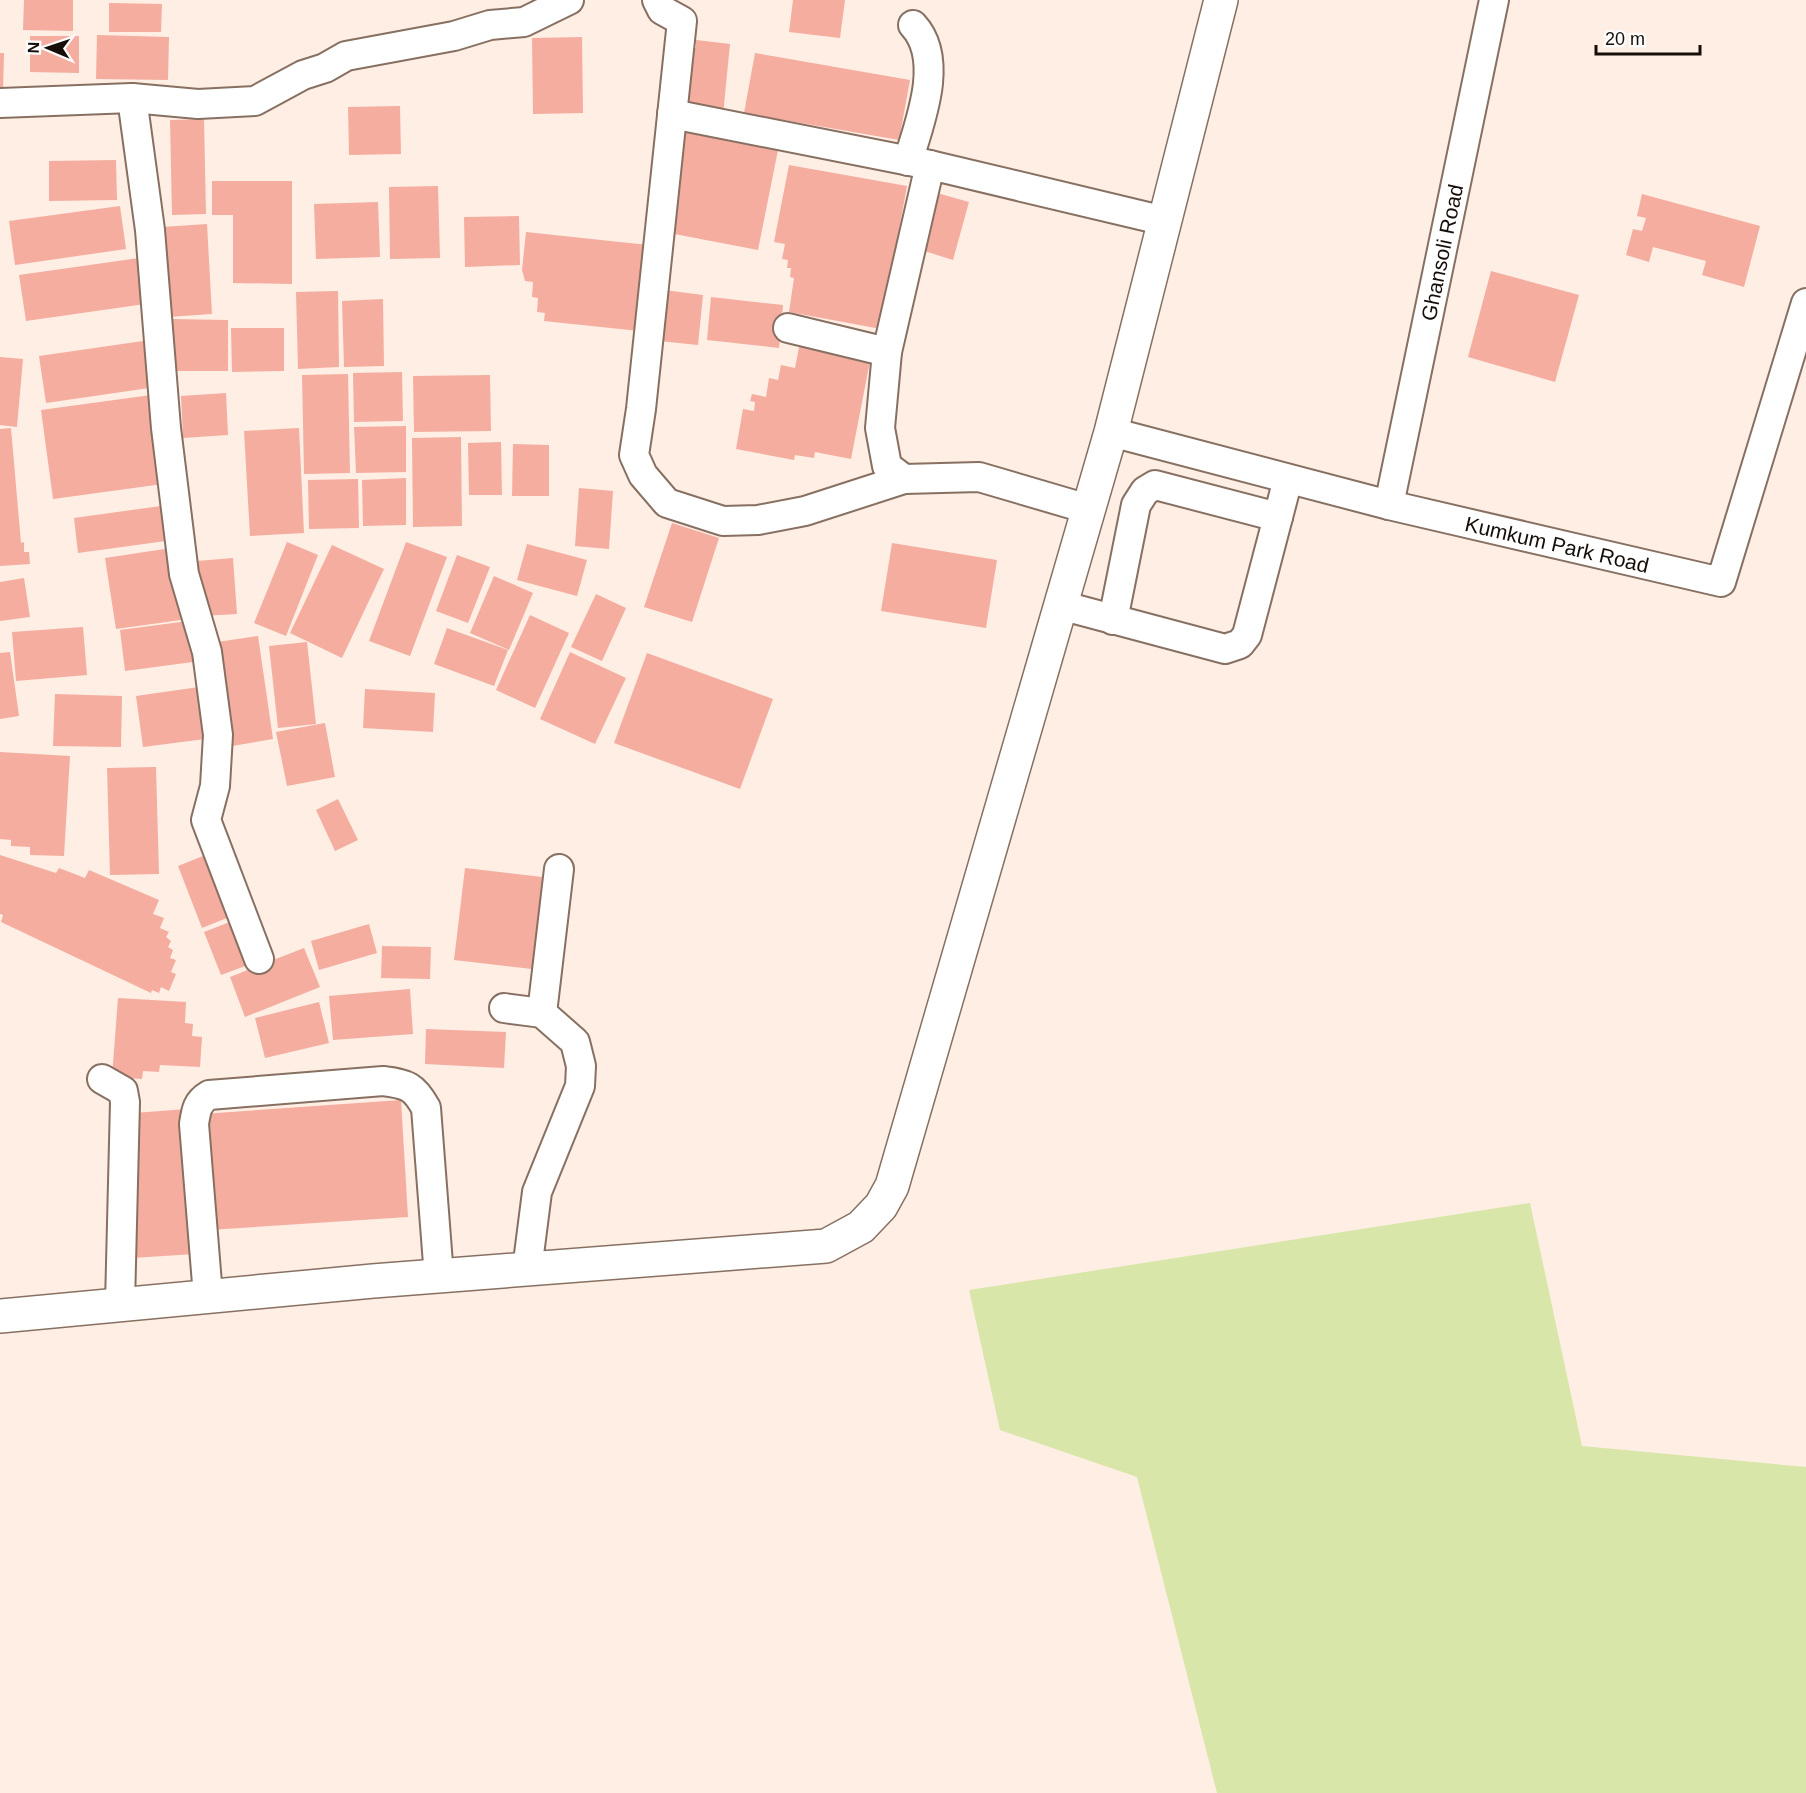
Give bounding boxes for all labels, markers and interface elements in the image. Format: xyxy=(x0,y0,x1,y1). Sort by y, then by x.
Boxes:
north arrow xyxy=(18,18,78,78)
scale bar xyxy=(1596,18,1700,56)
text: 20 m xyxy=(1605,29,1645,49)
text: N xyxy=(25,41,42,54)
street label: Ghansoli Road xyxy=(1416,182,1467,323)
street label: Kumkum Park Road xyxy=(1463,512,1651,576)

